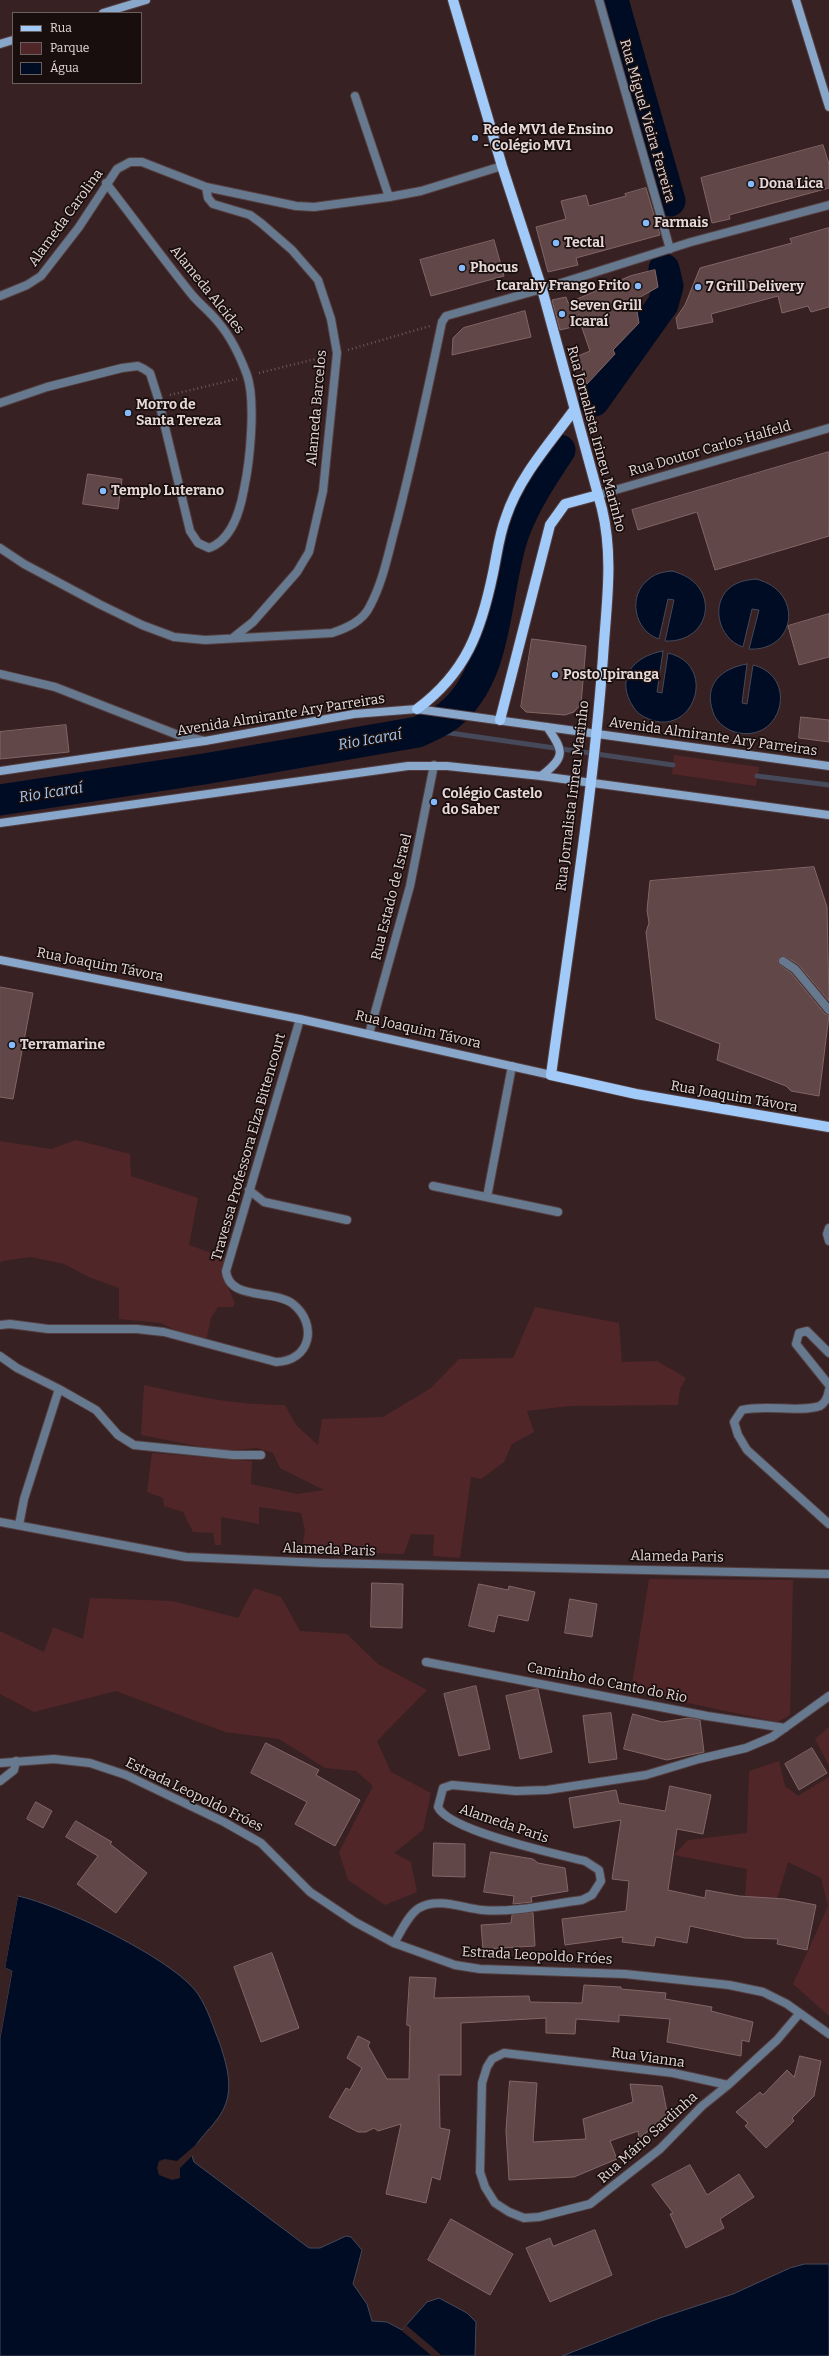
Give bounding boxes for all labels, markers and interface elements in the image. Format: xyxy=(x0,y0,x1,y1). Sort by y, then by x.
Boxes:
legend xyxy=(12,12,142,84)
text: Rua xyxy=(50,21,72,35)
street label: Rua Miguel Vieira Ferreira xyxy=(616,37,678,205)
text: Parque xyxy=(50,41,89,55)
text: Água xyxy=(50,61,79,75)
place label: Rede MV1 de Ensino - Colégio MV1 xyxy=(483,122,613,154)
marker: Rede MV1 de Ensino - Colégio MV1 xyxy=(470,133,480,143)
street label: Alameda Carolina xyxy=(25,166,107,270)
place label: Dona Lica xyxy=(759,176,823,192)
marker: Dona Lica xyxy=(746,179,756,189)
place label: Farmais xyxy=(654,215,708,231)
marker: Farmais xyxy=(641,218,651,228)
place label: Tectal xyxy=(564,235,604,251)
marker: Tectal xyxy=(551,238,561,248)
street label: Alameda Alcides xyxy=(166,243,248,337)
place label: Phocus xyxy=(470,260,518,276)
marker: Phocus xyxy=(457,263,467,273)
place label: Icarahy Frango Frito xyxy=(496,278,630,294)
place label: 7 Grill Delivery xyxy=(706,279,804,295)
marker: Icarahy Frango Frito xyxy=(633,281,643,291)
marker: 7 Grill Delivery xyxy=(693,282,703,292)
place label: Seven Grill Icaraí xyxy=(570,298,642,330)
marker: Seven Grill Icaraí xyxy=(557,309,567,319)
street label: Rua Jornalista Irineu Marinho xyxy=(563,344,629,534)
street label: Alameda Barcelos xyxy=(304,349,330,467)
place label: Morro de Santa Tereza xyxy=(136,397,221,430)
marker: Morro de Santa Tereza xyxy=(123,408,133,418)
street label: Rua Doutor Carlos Halfeld xyxy=(627,418,793,480)
place label: Templo Luterano xyxy=(111,483,224,499)
marker: Templo Luterano xyxy=(98,486,108,496)
place label: Posto Ipiranga xyxy=(563,667,659,683)
marker: Posto Ipiranga xyxy=(550,670,560,680)
street label: Avenida Almirante Ary Parreiras xyxy=(176,690,386,740)
street label: Rua Jornalista Irineu Marinho xyxy=(553,700,593,892)
street label: Avenida Almirante Ary Parreiras xyxy=(608,714,818,760)
water label: Rio Icaraí xyxy=(337,726,403,754)
water label: Rio Icaraí xyxy=(18,779,84,807)
place label: Colégio Castelo do Saber xyxy=(442,786,542,818)
marker: Colégio Castelo do Saber xyxy=(429,797,439,807)
street label: Rua Estado de Israel xyxy=(368,832,416,962)
street label: Rua Joaquim Távora xyxy=(35,944,165,986)
street label: Rua Joaquim Távora xyxy=(353,1007,483,1053)
street label: Travessa Professora Elza Bittencourt xyxy=(208,1031,290,1263)
place label: Terramarine xyxy=(20,1037,105,1053)
marker: Terramarine xyxy=(7,1040,17,1050)
street label: Rua Joaquim Távora xyxy=(669,1078,799,1116)
street label: Alameda Paris xyxy=(282,1540,376,1560)
street label: Alameda Paris xyxy=(630,1548,724,1566)
street label: Caminho do Canto do Rio xyxy=(525,1659,689,1707)
street label: Estrada Leopoldo Fróes xyxy=(122,1754,266,1836)
street label: Alameda Paris xyxy=(457,1801,551,1847)
street label: Estrada Leopoldo Fróes xyxy=(461,1944,613,1968)
street label: Rua Vianna xyxy=(610,2045,686,2071)
street label: Rua Mário Sardinha xyxy=(595,2089,701,2187)

